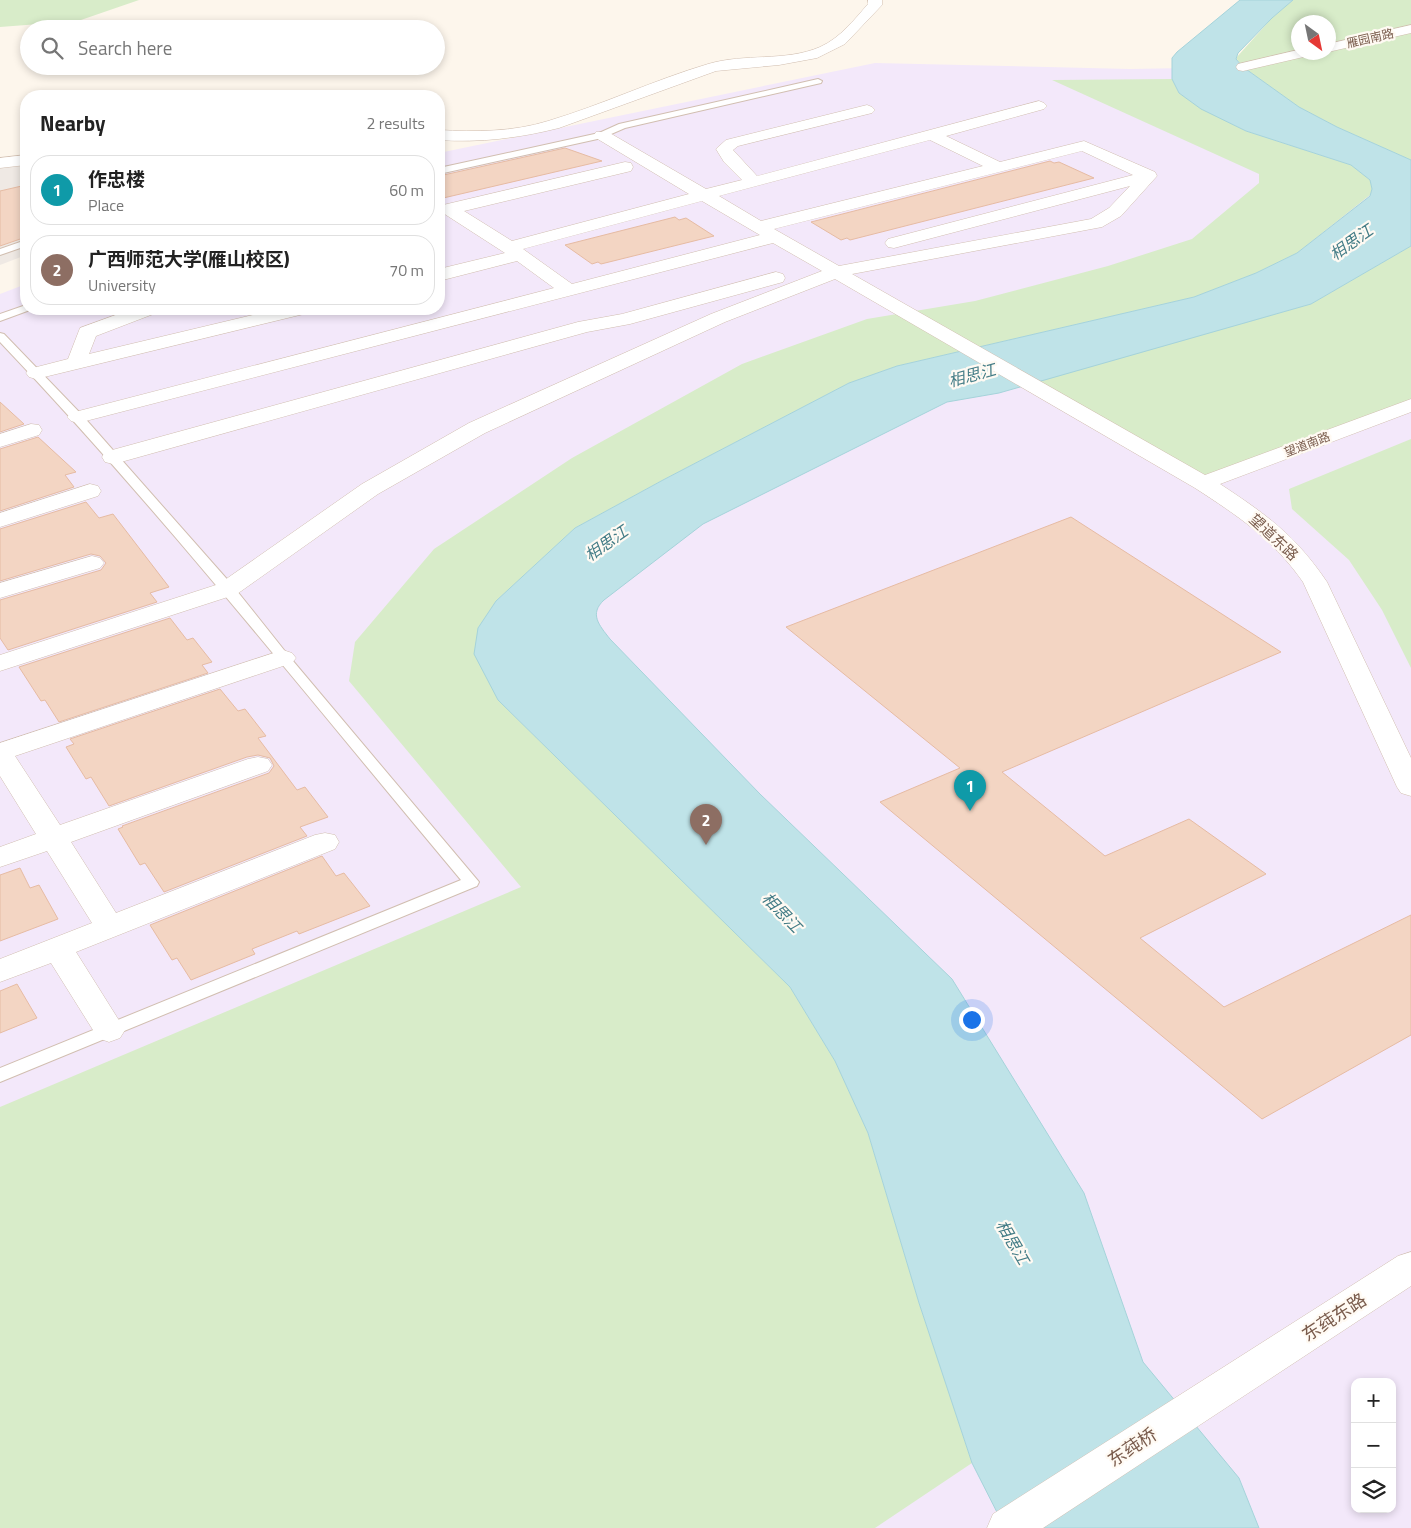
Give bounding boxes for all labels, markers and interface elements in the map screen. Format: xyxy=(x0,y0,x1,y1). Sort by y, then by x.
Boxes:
north arrow xyxy=(1291,15,1336,60)
search box xyxy=(20,20,445,75)
street label: 雁园南路 xyxy=(1344,23,1396,53)
text: Search here xyxy=(78,33,172,62)
icon: search xyxy=(38,34,66,62)
text: Nearby xyxy=(40,107,105,139)
text: 2 results xyxy=(366,111,425,135)
text: 作忠楼 xyxy=(88,164,145,193)
text: 1 xyxy=(53,178,61,202)
text: 60 m xyxy=(389,178,424,202)
text: Place xyxy=(88,193,124,217)
water label: 相思江 xyxy=(1324,217,1379,266)
text: 广西师范大学(雁山校区) xyxy=(88,244,290,273)
text: 2 xyxy=(53,258,61,282)
text: 70 m xyxy=(389,258,424,282)
text: University xyxy=(88,273,156,297)
water label: 相思江 xyxy=(946,357,1000,393)
street label: 望道南路 xyxy=(1281,427,1333,461)
street label: 望道东路 xyxy=(1244,508,1304,566)
water label: 相思江 xyxy=(579,518,634,567)
pin: 1 xyxy=(954,770,986,811)
pin: 2 xyxy=(690,804,722,845)
water label: 相思江 xyxy=(757,886,809,939)
your location xyxy=(959,1007,985,1033)
water label: 相思江 xyxy=(991,1215,1036,1271)
street label: 东莼东路 xyxy=(1296,1286,1372,1348)
map controls xyxy=(1351,1378,1396,1513)
button: + xyxy=(1351,1378,1396,1423)
street label: 东莼桥 xyxy=(1102,1421,1162,1473)
button: − xyxy=(1351,1423,1396,1468)
button: layers xyxy=(1351,1468,1396,1513)

